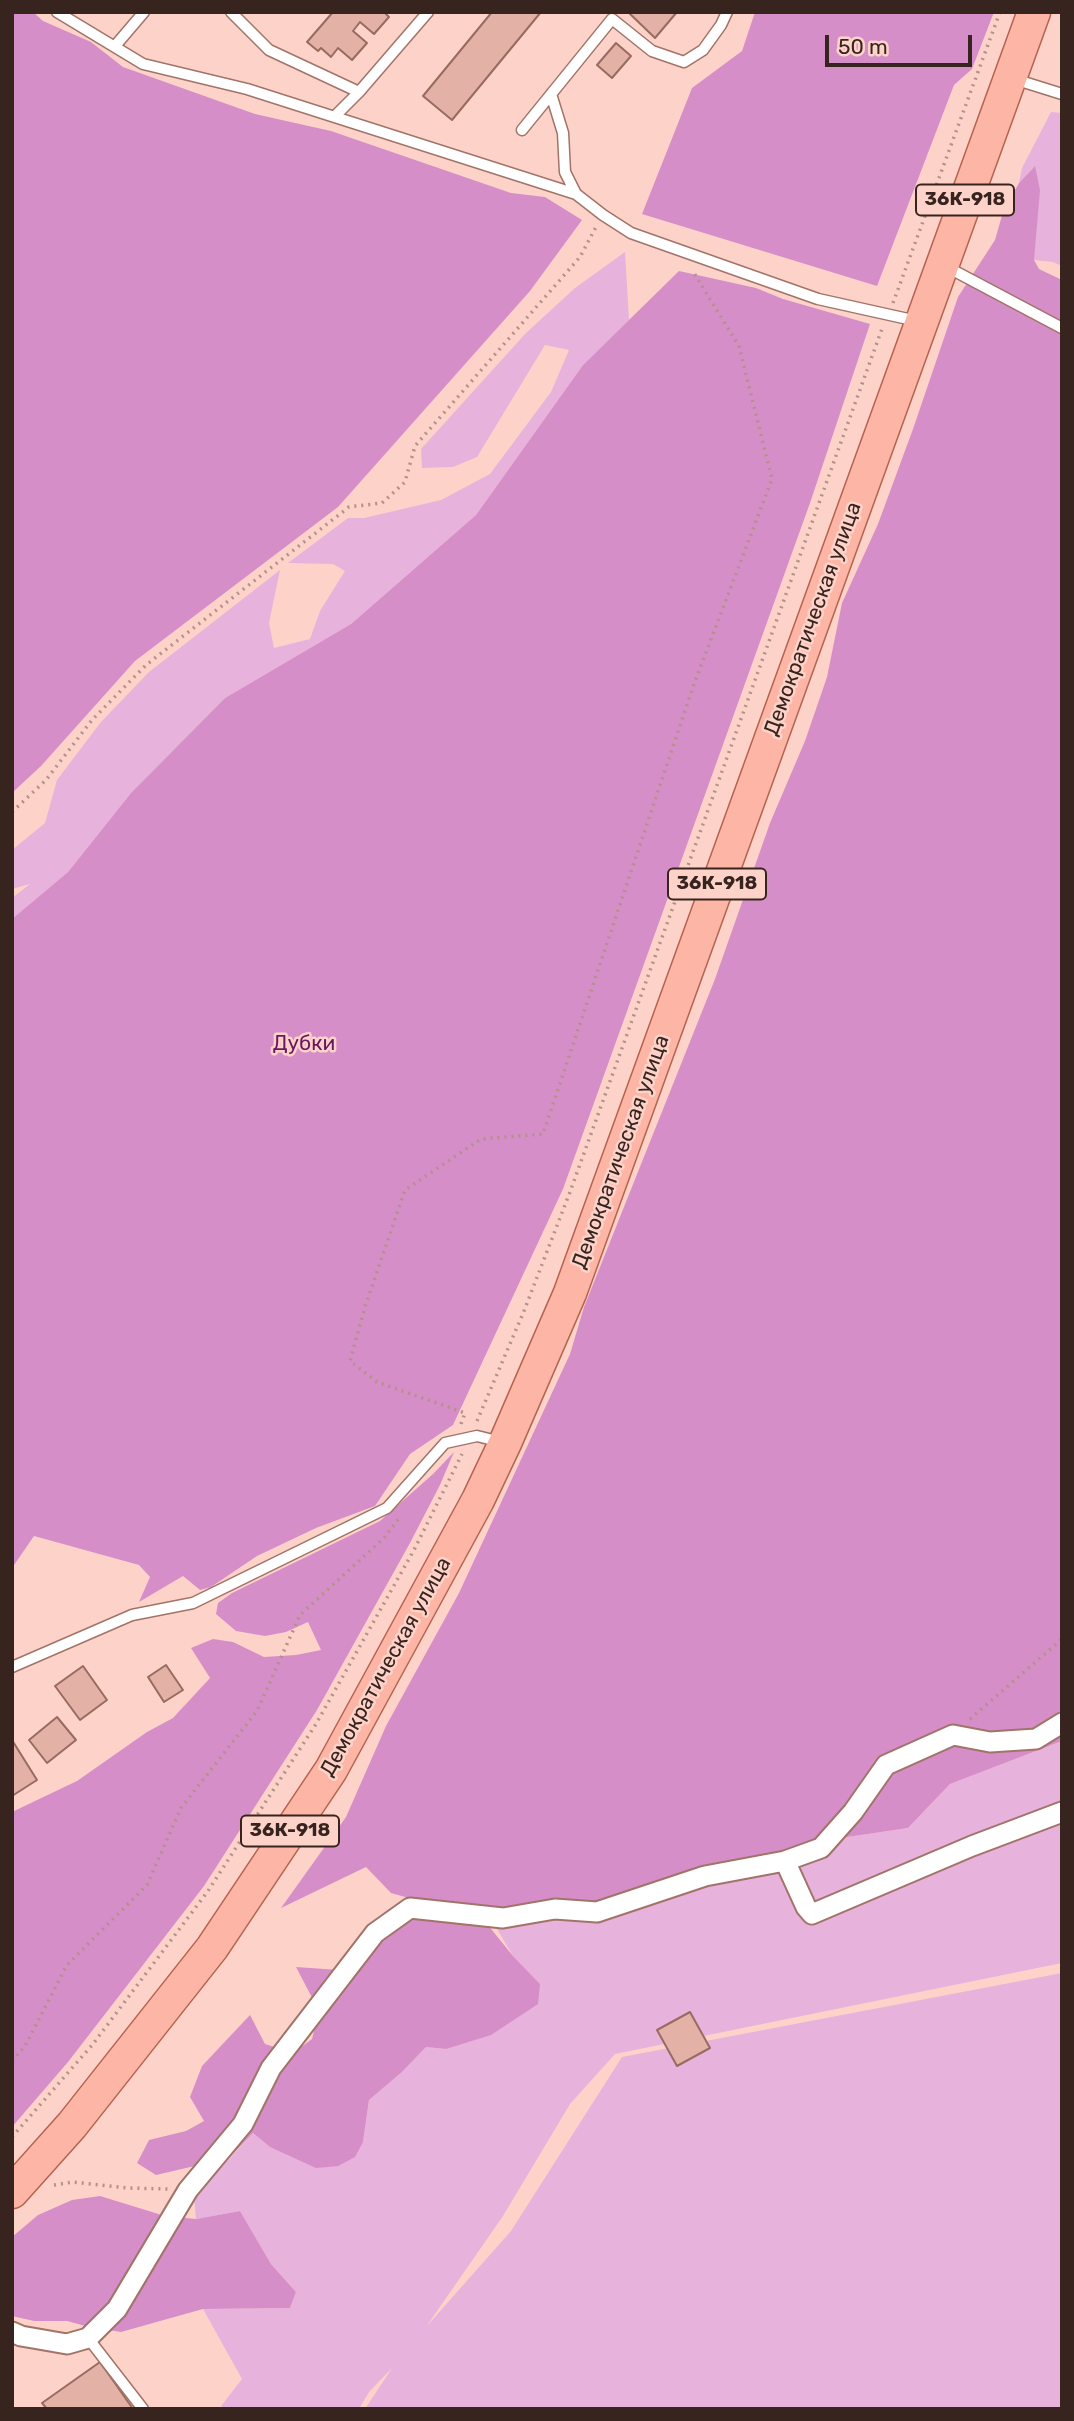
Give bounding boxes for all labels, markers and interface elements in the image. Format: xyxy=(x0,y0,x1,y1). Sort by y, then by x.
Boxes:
scale bar xyxy=(829,21,976,65)
text: 50 m xyxy=(838,34,888,59)
road number: 36К-918 xyxy=(916,184,1014,216)
street label: Демократическая улица xyxy=(759,499,867,739)
road number: 36К-918 xyxy=(668,869,766,900)
park label: Дубки xyxy=(273,1031,335,1057)
street label: Демократическая улица xyxy=(567,1032,675,1272)
street label: Демократическая улица xyxy=(315,1553,457,1781)
road number: 36К-918 xyxy=(241,1815,339,1846)

